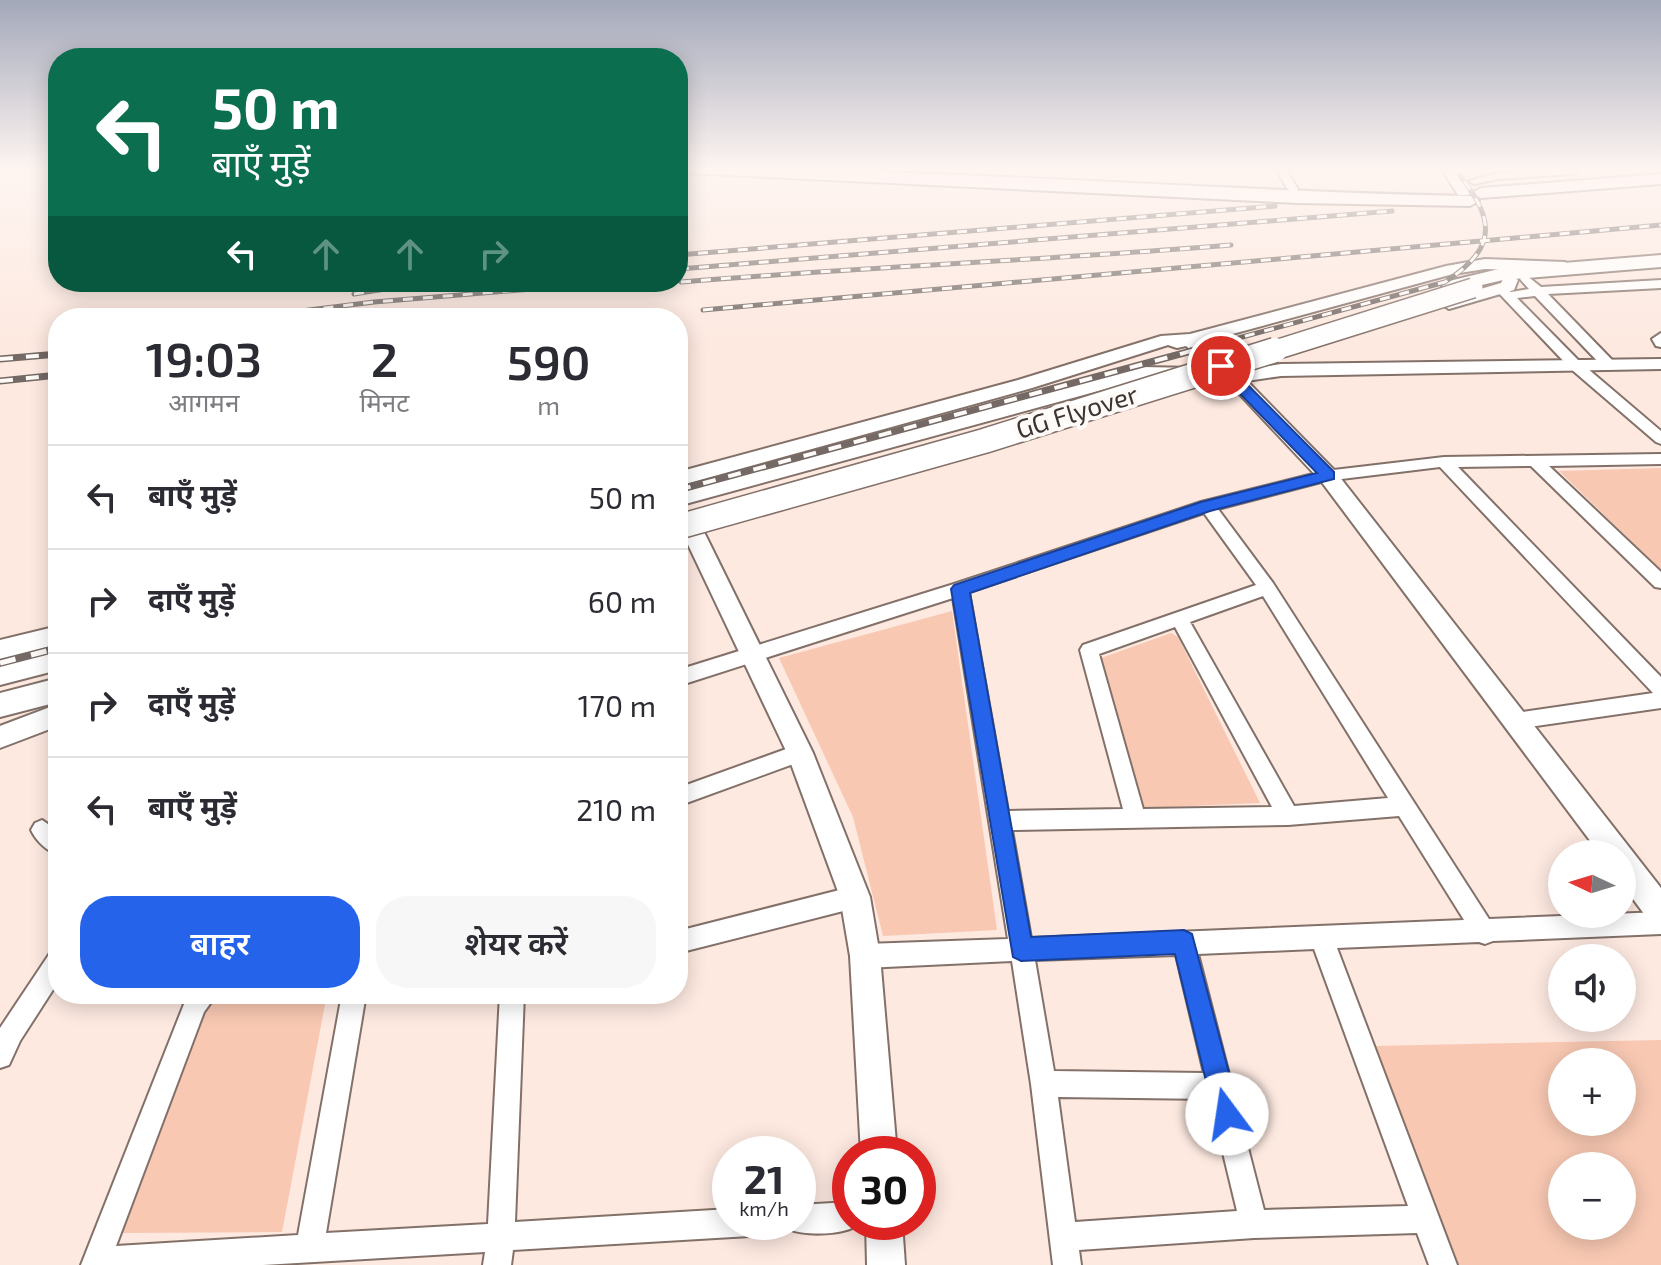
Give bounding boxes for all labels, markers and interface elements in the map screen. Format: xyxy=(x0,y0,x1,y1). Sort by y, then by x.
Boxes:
text: 50 m xyxy=(212,73,340,140)
icon: left xyxy=(80,80,184,184)
text: बाएँ मुड़ें xyxy=(212,141,311,184)
icon: left xyxy=(220,232,264,276)
icon: ahead xyxy=(304,232,348,276)
icon: ahead xyxy=(388,232,432,276)
icon: right xyxy=(472,232,516,276)
text: 19:03 xyxy=(145,329,262,387)
text: 2 xyxy=(371,329,398,387)
text: 590 xyxy=(507,332,591,390)
pin xyxy=(1187,332,1255,400)
icon: arrive xyxy=(1199,344,1243,388)
street label: GG Flyover xyxy=(1012,377,1141,444)
text: आगमन xyxy=(168,386,239,417)
text: मिनट xyxy=(359,386,409,417)
text: m xyxy=(537,389,560,420)
icon: left xyxy=(80,475,124,519)
text: बाएँ मुड़ें xyxy=(148,476,237,512)
text: 50 m xyxy=(589,479,656,515)
icon: right xyxy=(80,579,124,623)
text: दाएँ मुड़ें xyxy=(148,580,235,616)
text: 60 m xyxy=(588,583,656,619)
icon: right xyxy=(80,683,124,727)
text: दाएँ मुड़ें xyxy=(148,684,235,720)
text: 170 m xyxy=(578,687,656,723)
icon: left xyxy=(80,787,124,831)
text: बाएँ मुड़ें xyxy=(148,788,237,824)
text: 210 m xyxy=(576,791,656,827)
north arrow xyxy=(1548,840,1636,928)
map controls xyxy=(1548,840,1636,1240)
button: बाहर xyxy=(80,896,360,988)
button: शेयर करें xyxy=(376,896,656,988)
button: sound xyxy=(1548,944,1636,1032)
button: + xyxy=(1548,1048,1636,1136)
position arrow xyxy=(1185,1072,1269,1156)
speed limit sign: 30 xyxy=(832,1136,936,1240)
button: − xyxy=(1548,1152,1636,1240)
text: 21 xyxy=(744,1154,784,1202)
text: km/h xyxy=(739,1196,789,1220)

